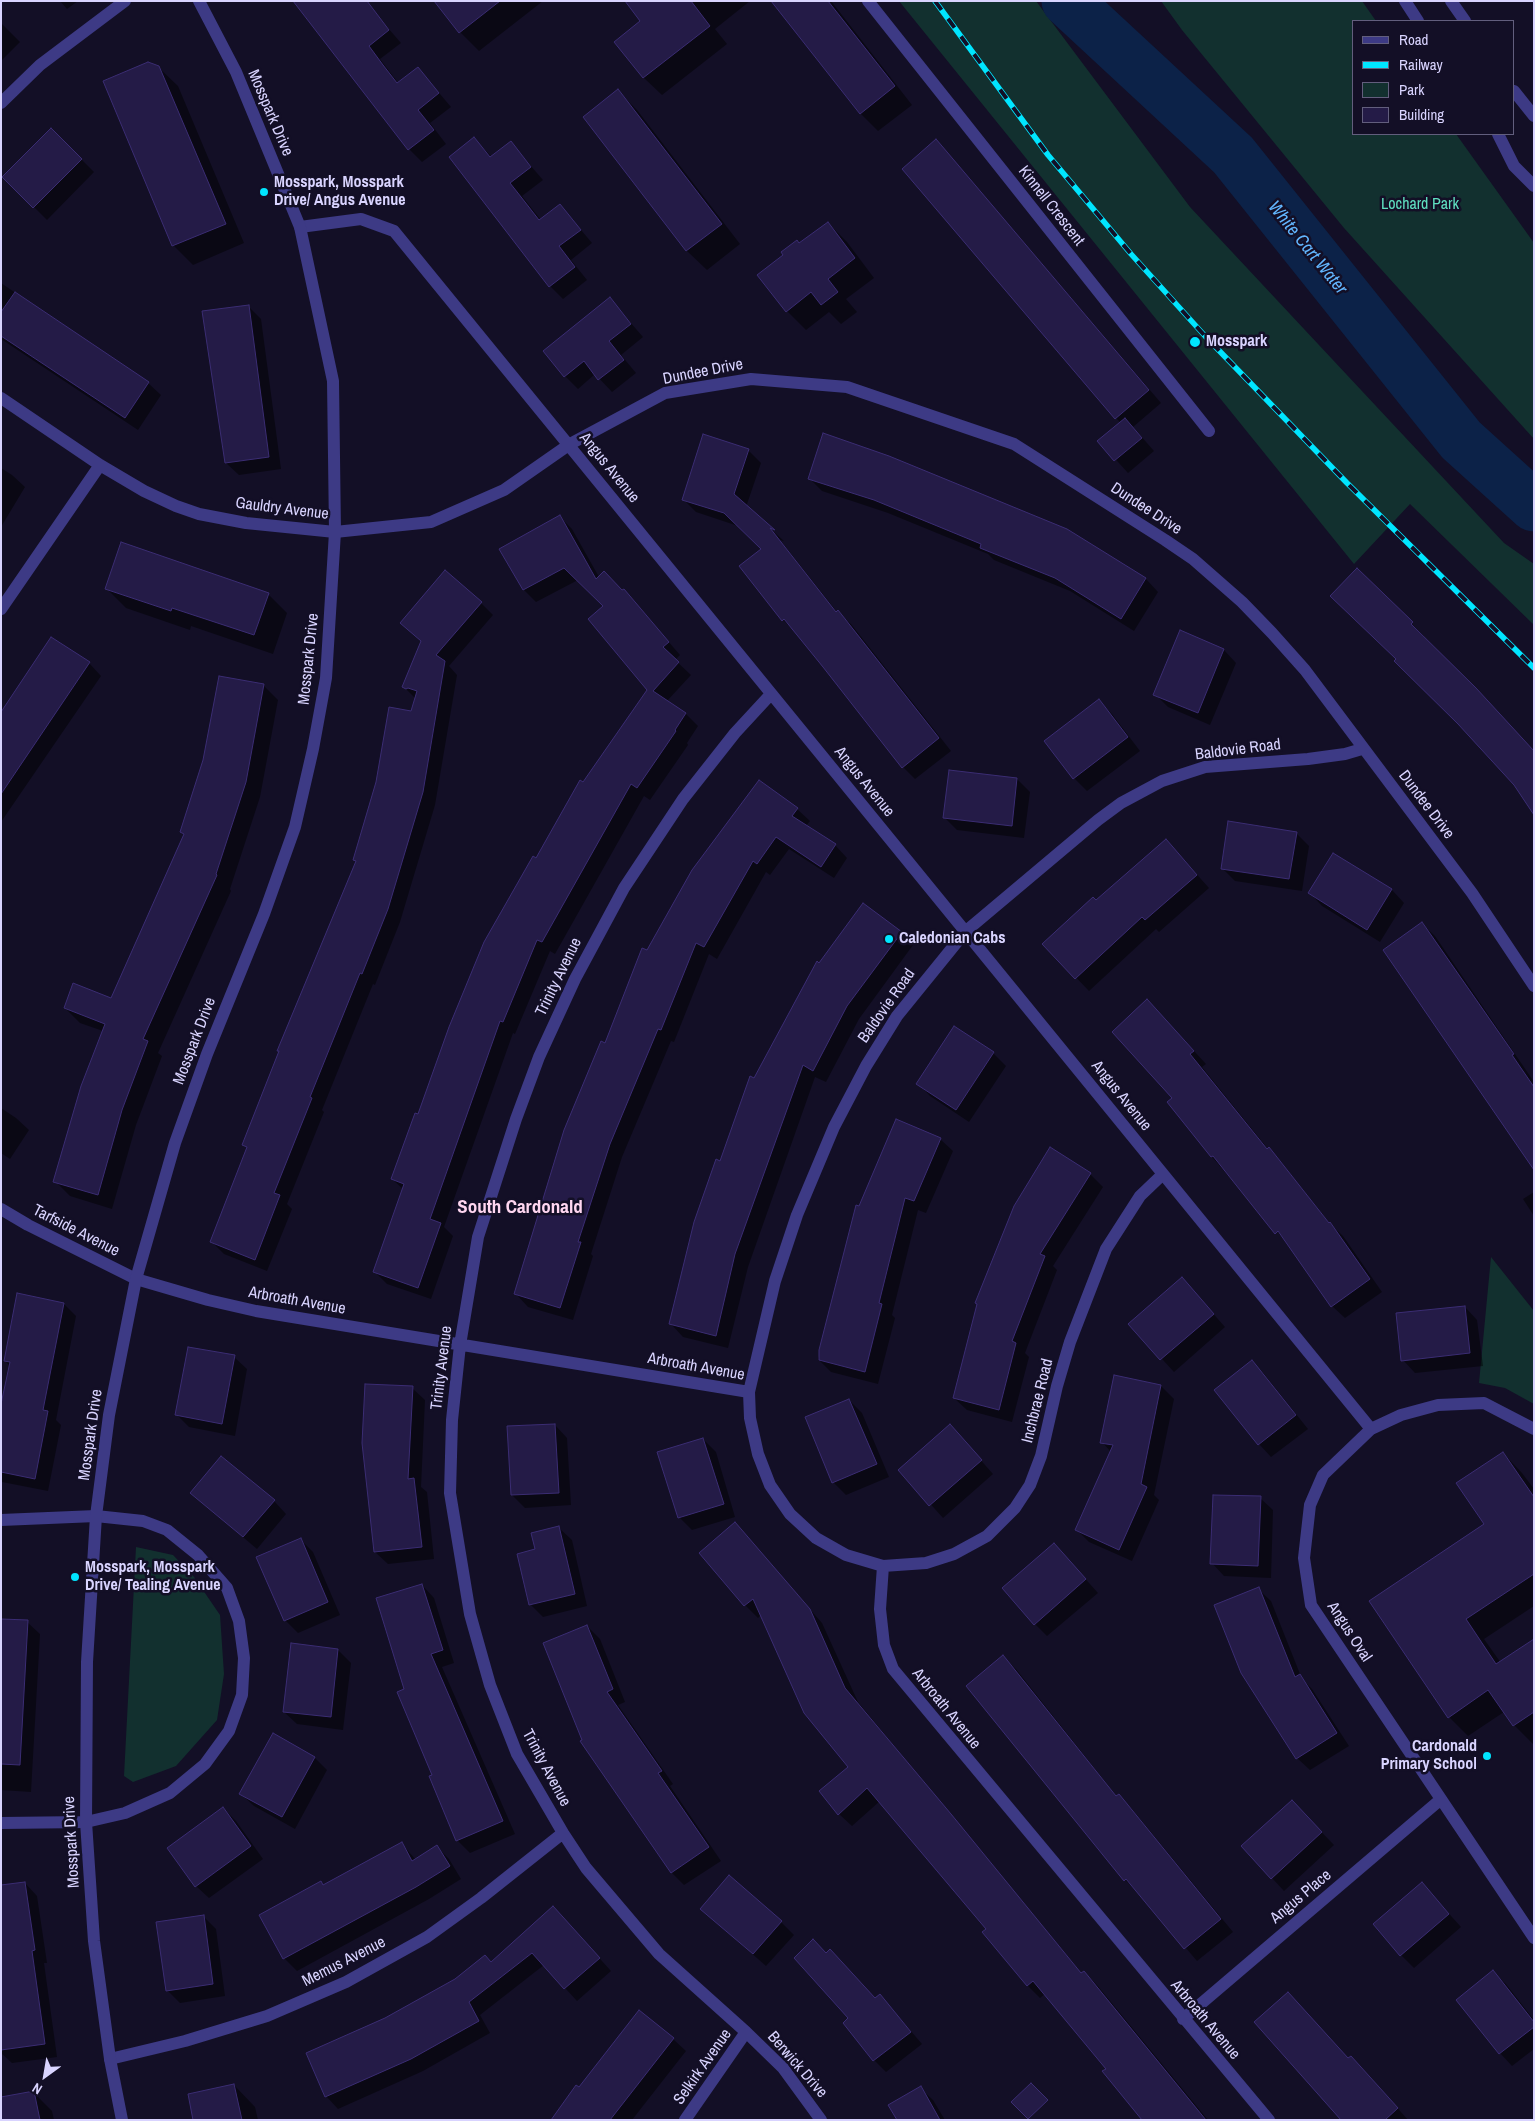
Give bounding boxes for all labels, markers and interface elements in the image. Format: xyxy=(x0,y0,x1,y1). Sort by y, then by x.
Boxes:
legend xyxy=(1352,20,1515,135)
text: Road xyxy=(1399,29,1428,50)
text: Railway xyxy=(1399,54,1443,75)
street label: Mosspark Drive xyxy=(243,67,297,159)
text: Park xyxy=(1399,79,1424,100)
text: Building xyxy=(1399,104,1444,125)
street label: Kinnell Crescent xyxy=(1014,162,1088,250)
place label: Mosspark, Mosspark Drive/ Angus Avenue xyxy=(274,173,405,211)
marker: Mosspark, Mosspark Drive/ Angus Avenue xyxy=(258,186,270,198)
park label: Lochard Park xyxy=(1381,195,1459,215)
water label: White Cart Water xyxy=(1263,197,1351,299)
place label: Mosspark xyxy=(1206,332,1267,352)
marker: Mosspark xyxy=(1188,335,1202,349)
street label: Dundee Drive xyxy=(661,355,745,389)
street label: Angus Avenue xyxy=(575,429,643,507)
street label: Dundee Drive xyxy=(1107,479,1185,539)
street label: Gauldry Avenue xyxy=(234,494,330,524)
street label: Mosspark Drive xyxy=(295,612,323,706)
street label: Baldovie Road xyxy=(1194,735,1282,765)
street label: Angus Avenue xyxy=(830,743,898,821)
street label: Dundee Drive xyxy=(1394,767,1458,843)
place label: Caledonian Cabs xyxy=(899,929,1005,949)
marker: Caledonian Cabs xyxy=(883,933,895,945)
street label: Trinity Avenue xyxy=(532,935,586,1019)
street label: Baldovie Road xyxy=(854,965,920,1047)
street label: Mosspark Drive xyxy=(170,995,220,1087)
street label: Angus Avenue xyxy=(1087,1057,1155,1135)
district label: South Cardonald xyxy=(457,1197,583,1219)
street label: Tarfside Avenue xyxy=(29,1201,123,1261)
street label: Arbroath Avenue xyxy=(247,1283,347,1319)
street label: Trinity Avenue xyxy=(427,1325,457,1411)
street label: Arbroath Avenue xyxy=(646,1349,746,1385)
street label: Inchbrae Road xyxy=(1018,1357,1058,1445)
street label: Mosspark Drive xyxy=(75,1388,107,1482)
place label: Mosspark, Mosspark Drive/ Tealing Avenue xyxy=(85,1558,221,1596)
marker: Mosspark, Mosspark Drive/ Tealing Avenue xyxy=(69,1571,81,1583)
street label: Angus Oval xyxy=(1322,1598,1376,1666)
street label: Arbroath Avenue xyxy=(908,1665,984,1753)
street label: Trinity Avenue xyxy=(518,1726,574,1810)
place label: Cardonald Primary School xyxy=(1381,1737,1477,1775)
marker: Cardonald Primary School xyxy=(1481,1750,1493,1762)
street label: Mosspark Drive xyxy=(60,1796,84,1888)
street label: Angus Place xyxy=(1267,1866,1335,1928)
street label: Memus Avenue xyxy=(299,1933,389,1991)
street label: Arbroath Avenue xyxy=(1166,1976,1244,2064)
street label: Selkirk Avenue xyxy=(670,2025,736,2109)
street label: Berwick Drive xyxy=(763,2028,831,2102)
north arrow xyxy=(20,2051,70,2101)
text: N xyxy=(29,2079,45,2099)

